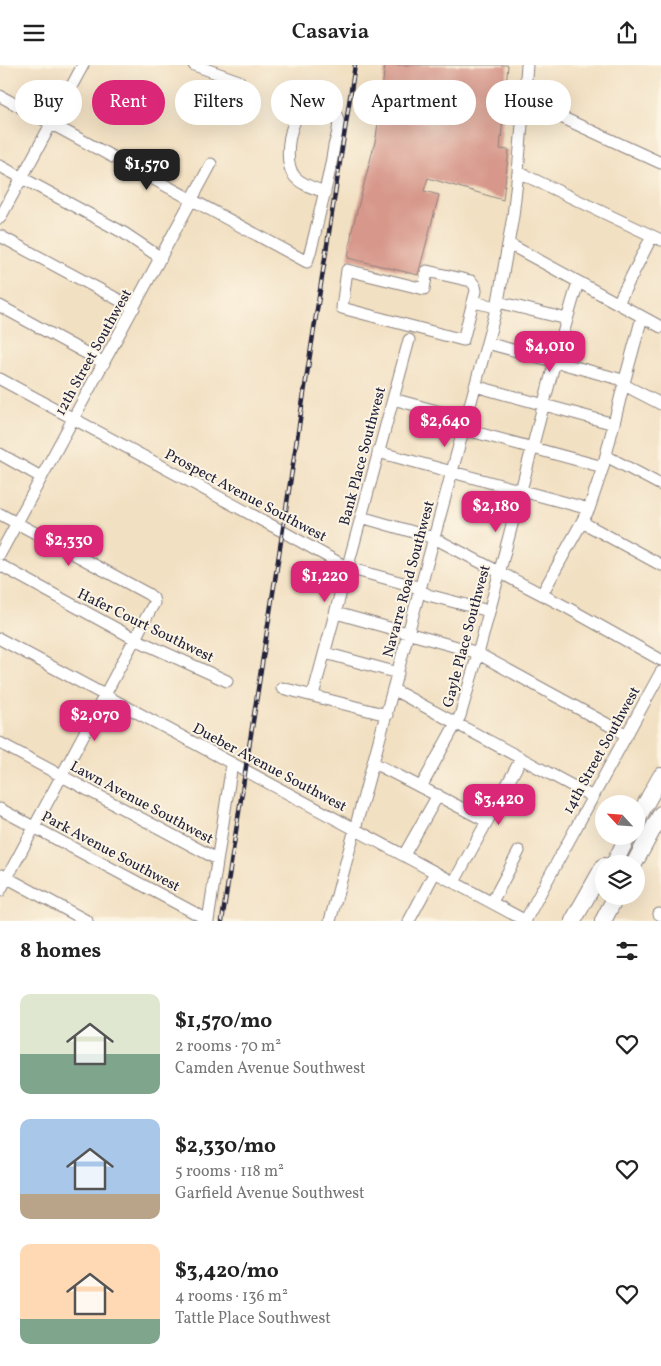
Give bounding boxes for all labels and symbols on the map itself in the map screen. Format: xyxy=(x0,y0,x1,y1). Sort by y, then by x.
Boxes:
pin: $1,570 xyxy=(106,149,188,191)
street label: 12th Street Southwest xyxy=(51,286,138,420)
pin: $4,010 xyxy=(509,331,591,373)
street label: Bank Place Southwest xyxy=(335,385,392,528)
pin: $2,640 xyxy=(404,405,486,448)
street label: Prospect Avenue Southwest xyxy=(161,445,330,548)
pin: $2,180 xyxy=(455,491,537,533)
street label: Navarre Road Southwest xyxy=(378,499,441,660)
pin: $2,330 xyxy=(28,525,110,567)
pin: $1,220 xyxy=(284,561,366,603)
street label: Gayle Place Southwest xyxy=(438,563,497,710)
street label: Hafer Court Southwest xyxy=(73,584,217,669)
street label: 14th Street Southwest xyxy=(558,683,646,818)
pin: $2,070 xyxy=(54,699,136,742)
street label: Dueber Avenue Southwest xyxy=(189,719,350,818)
street label: Lawn Avenue Southwest xyxy=(66,757,217,850)
pin: $3,420 xyxy=(458,783,540,826)
north arrow xyxy=(595,795,645,845)
street label: Park Avenue Southwest xyxy=(37,807,183,898)

